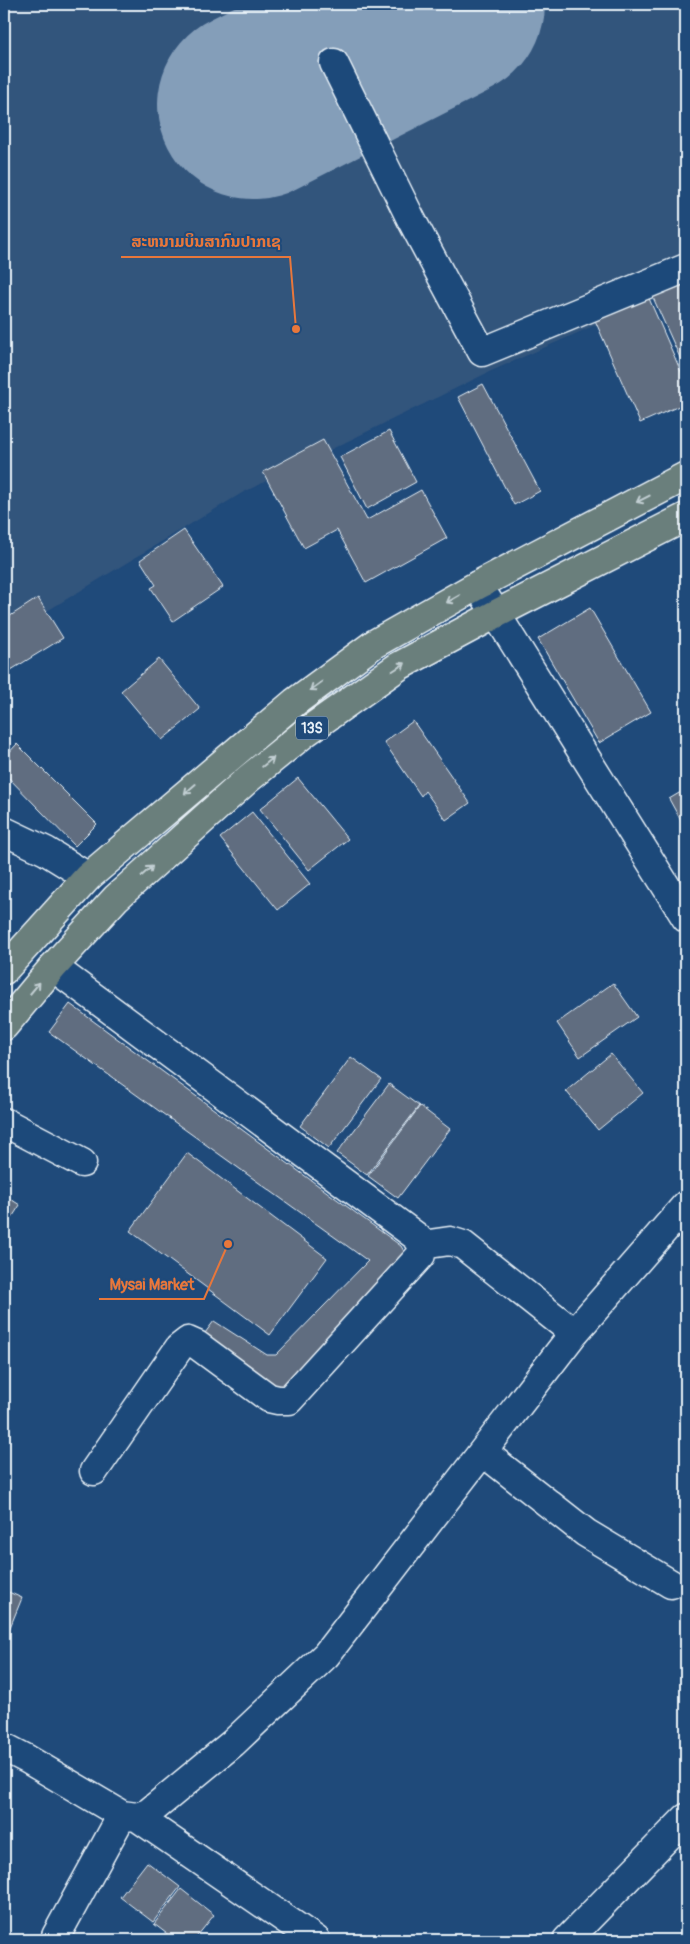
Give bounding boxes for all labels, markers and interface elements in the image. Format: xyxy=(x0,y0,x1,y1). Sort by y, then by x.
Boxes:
callout: ສະຫນາມບິນສາກົນປາກເຊ xyxy=(121,226,290,257)
text: ສະຫນາມບິນສາກົນປາກເຊ xyxy=(131,232,281,252)
one-way arrow xyxy=(636,495,651,504)
one-way arrow xyxy=(445,594,460,604)
one-way arrow xyxy=(392,662,406,672)
one-way arrow xyxy=(310,681,323,692)
road number: 13S xyxy=(296,716,328,740)
one-way arrow xyxy=(261,757,274,768)
one-way arrow xyxy=(184,783,197,795)
one-way arrow xyxy=(140,865,153,877)
one-way arrow xyxy=(29,982,41,995)
callout: Mysai Market xyxy=(99,1268,204,1299)
text: Mysai Market xyxy=(110,1275,195,1295)

